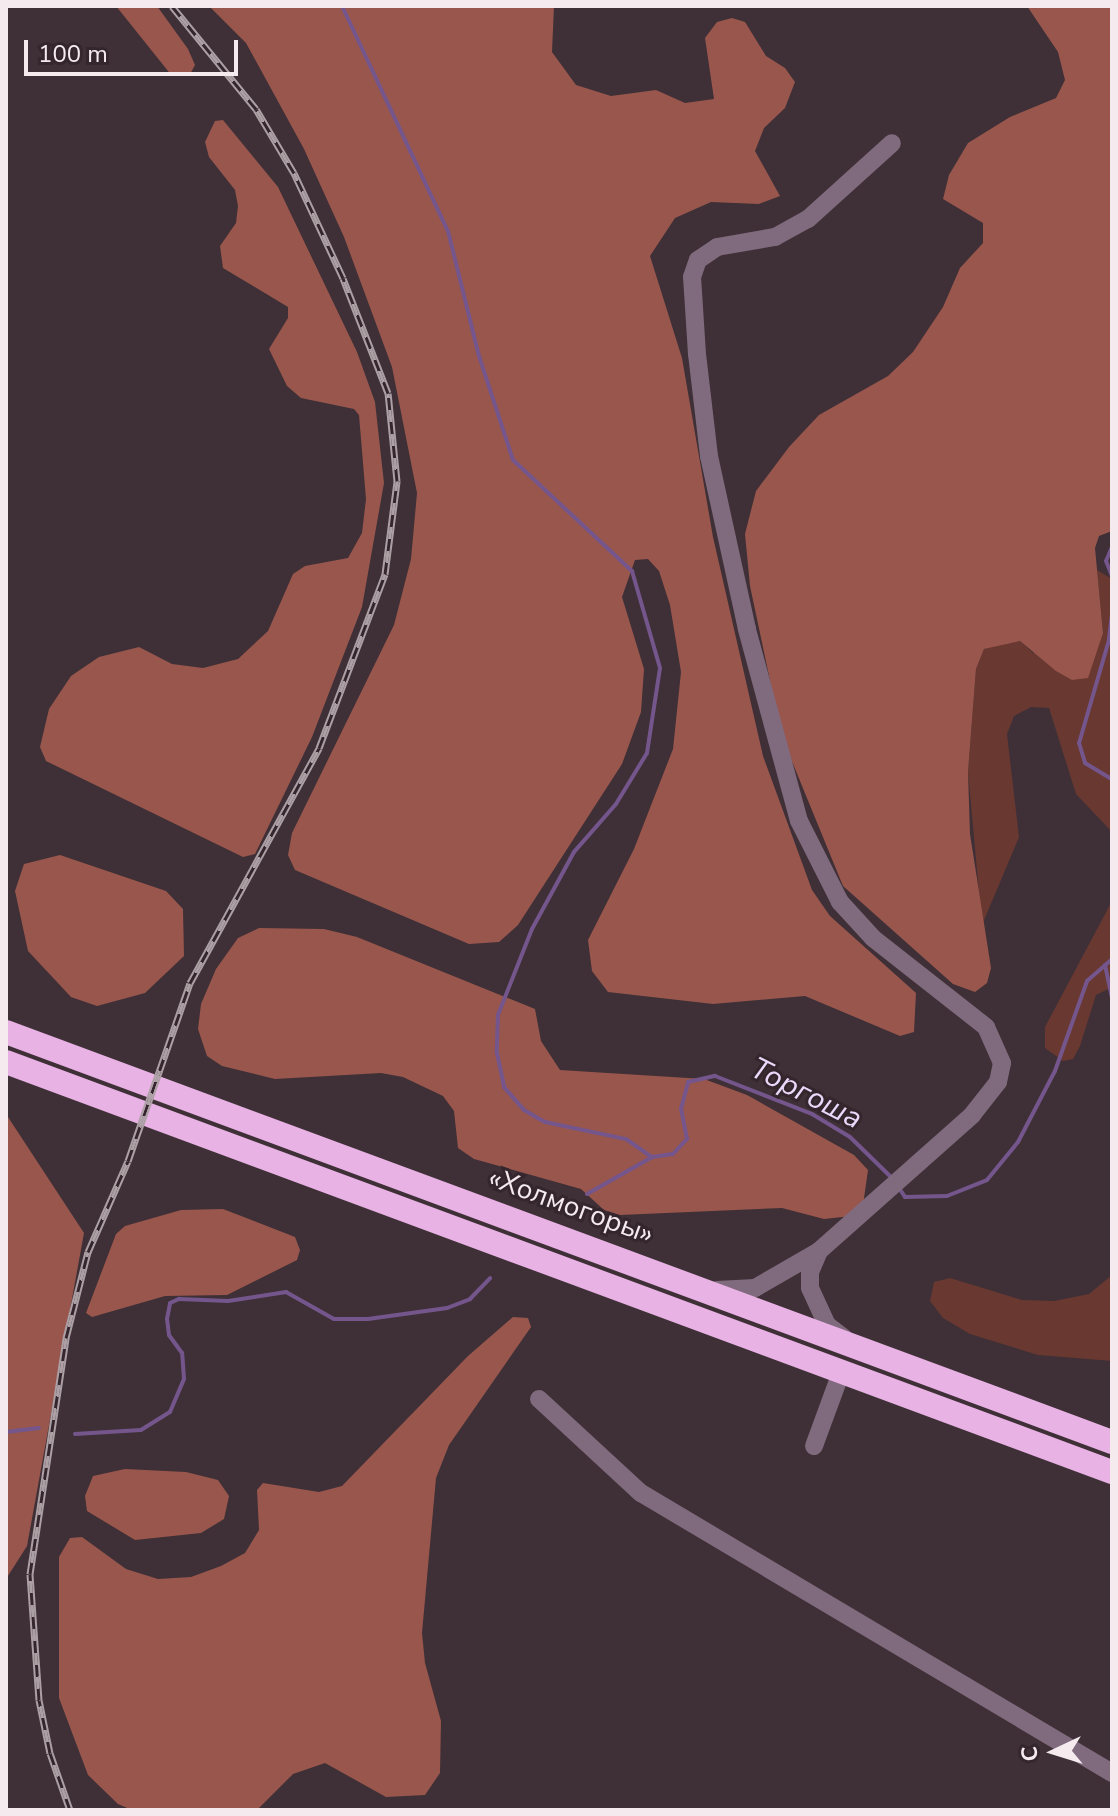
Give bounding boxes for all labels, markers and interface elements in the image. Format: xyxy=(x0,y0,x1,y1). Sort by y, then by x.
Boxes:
scale bar xyxy=(28,24,242,74)
text: 100 m xyxy=(38,38,108,70)
water label: Торгоша xyxy=(744,1051,868,1137)
street label: «Холмогоры» xyxy=(484,1161,658,1251)
north arrow xyxy=(1014,1712,1094,1792)
text: С xyxy=(1015,1745,1046,1762)

